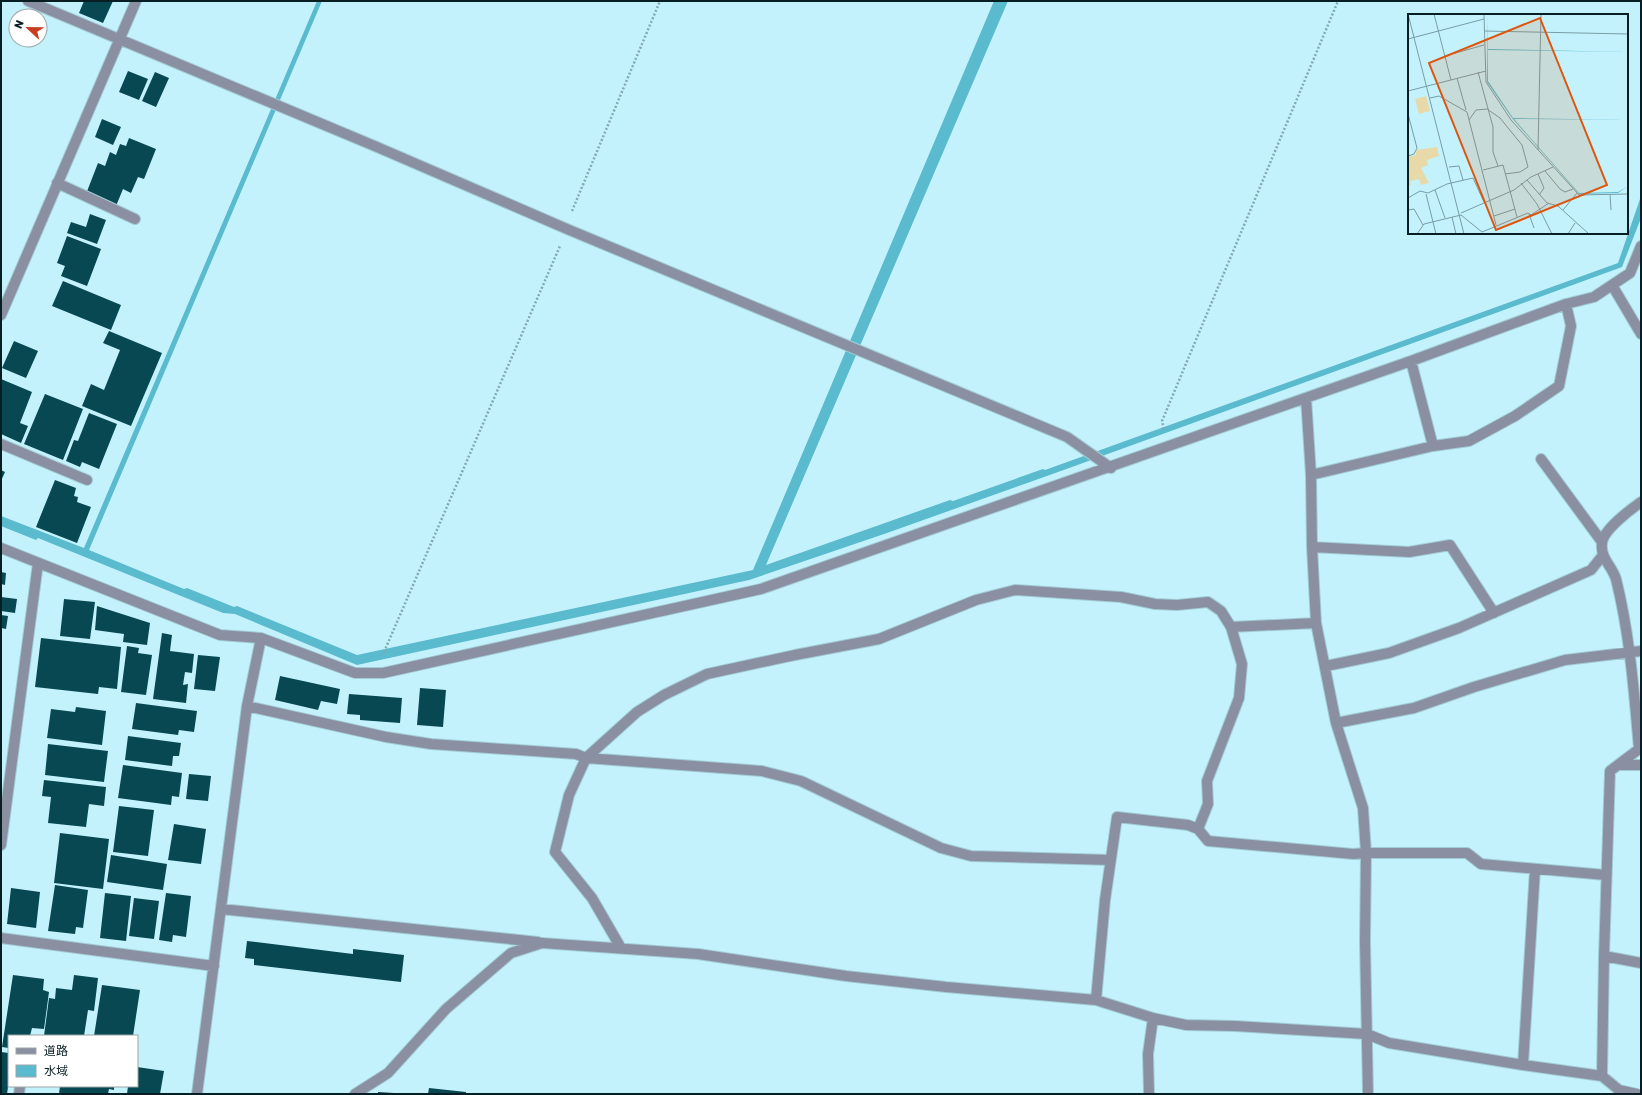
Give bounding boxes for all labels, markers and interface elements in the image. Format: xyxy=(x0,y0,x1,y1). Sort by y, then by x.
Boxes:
north arrow xyxy=(8,8,48,48)
inset map xyxy=(1408,14,1628,234)
text: N xyxy=(12,18,27,31)
legend xyxy=(8,1035,138,1087)
text: 道路 xyxy=(44,1044,68,1058)
text: 水域 xyxy=(44,1064,68,1078)

